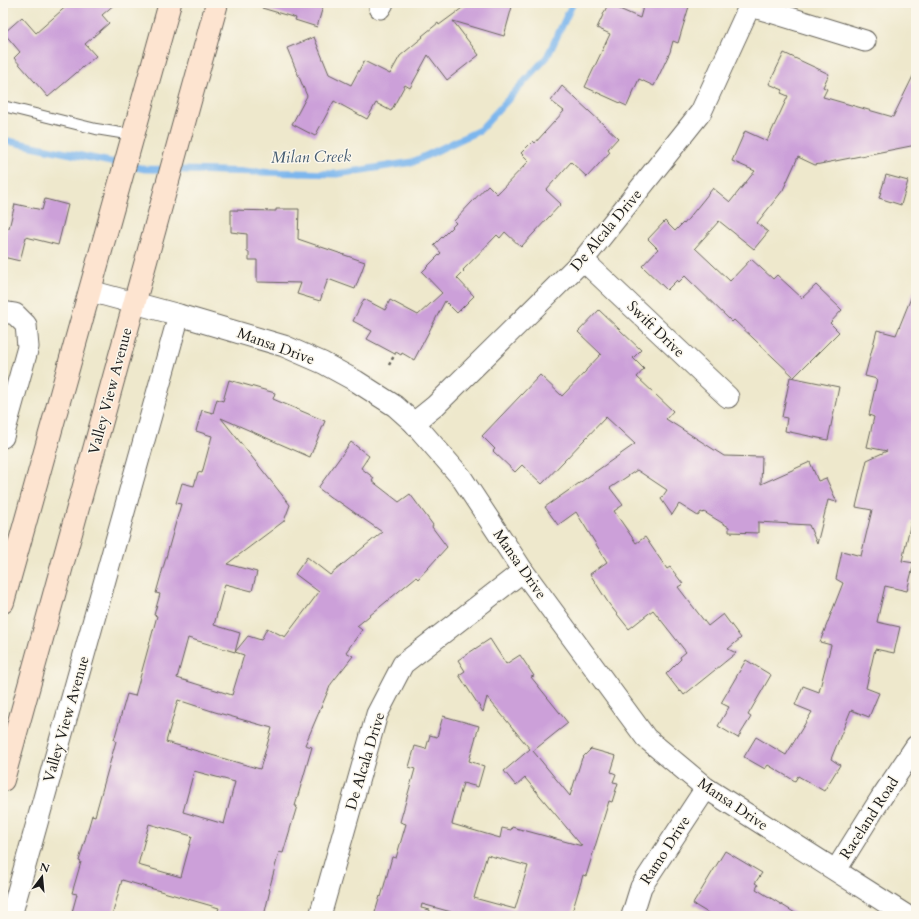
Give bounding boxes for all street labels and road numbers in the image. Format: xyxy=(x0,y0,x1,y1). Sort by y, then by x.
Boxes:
street label: De Alcala Drive xyxy=(566,185,646,275)
street label: Swift Drive xyxy=(623,296,689,362)
street label: Mansa Drive xyxy=(235,323,318,369)
street label: Valley View Avenue xyxy=(83,325,137,457)
street label: Mansa Drive xyxy=(489,525,552,603)
street label: Valley View Avenue xyxy=(38,653,94,785)
street label: De Alcala Drive xyxy=(341,709,389,812)
street label: Mansa Drive xyxy=(694,773,772,835)
street label: Raceland Road xyxy=(835,773,903,863)
street label: Ramo Drive xyxy=(635,812,695,888)

